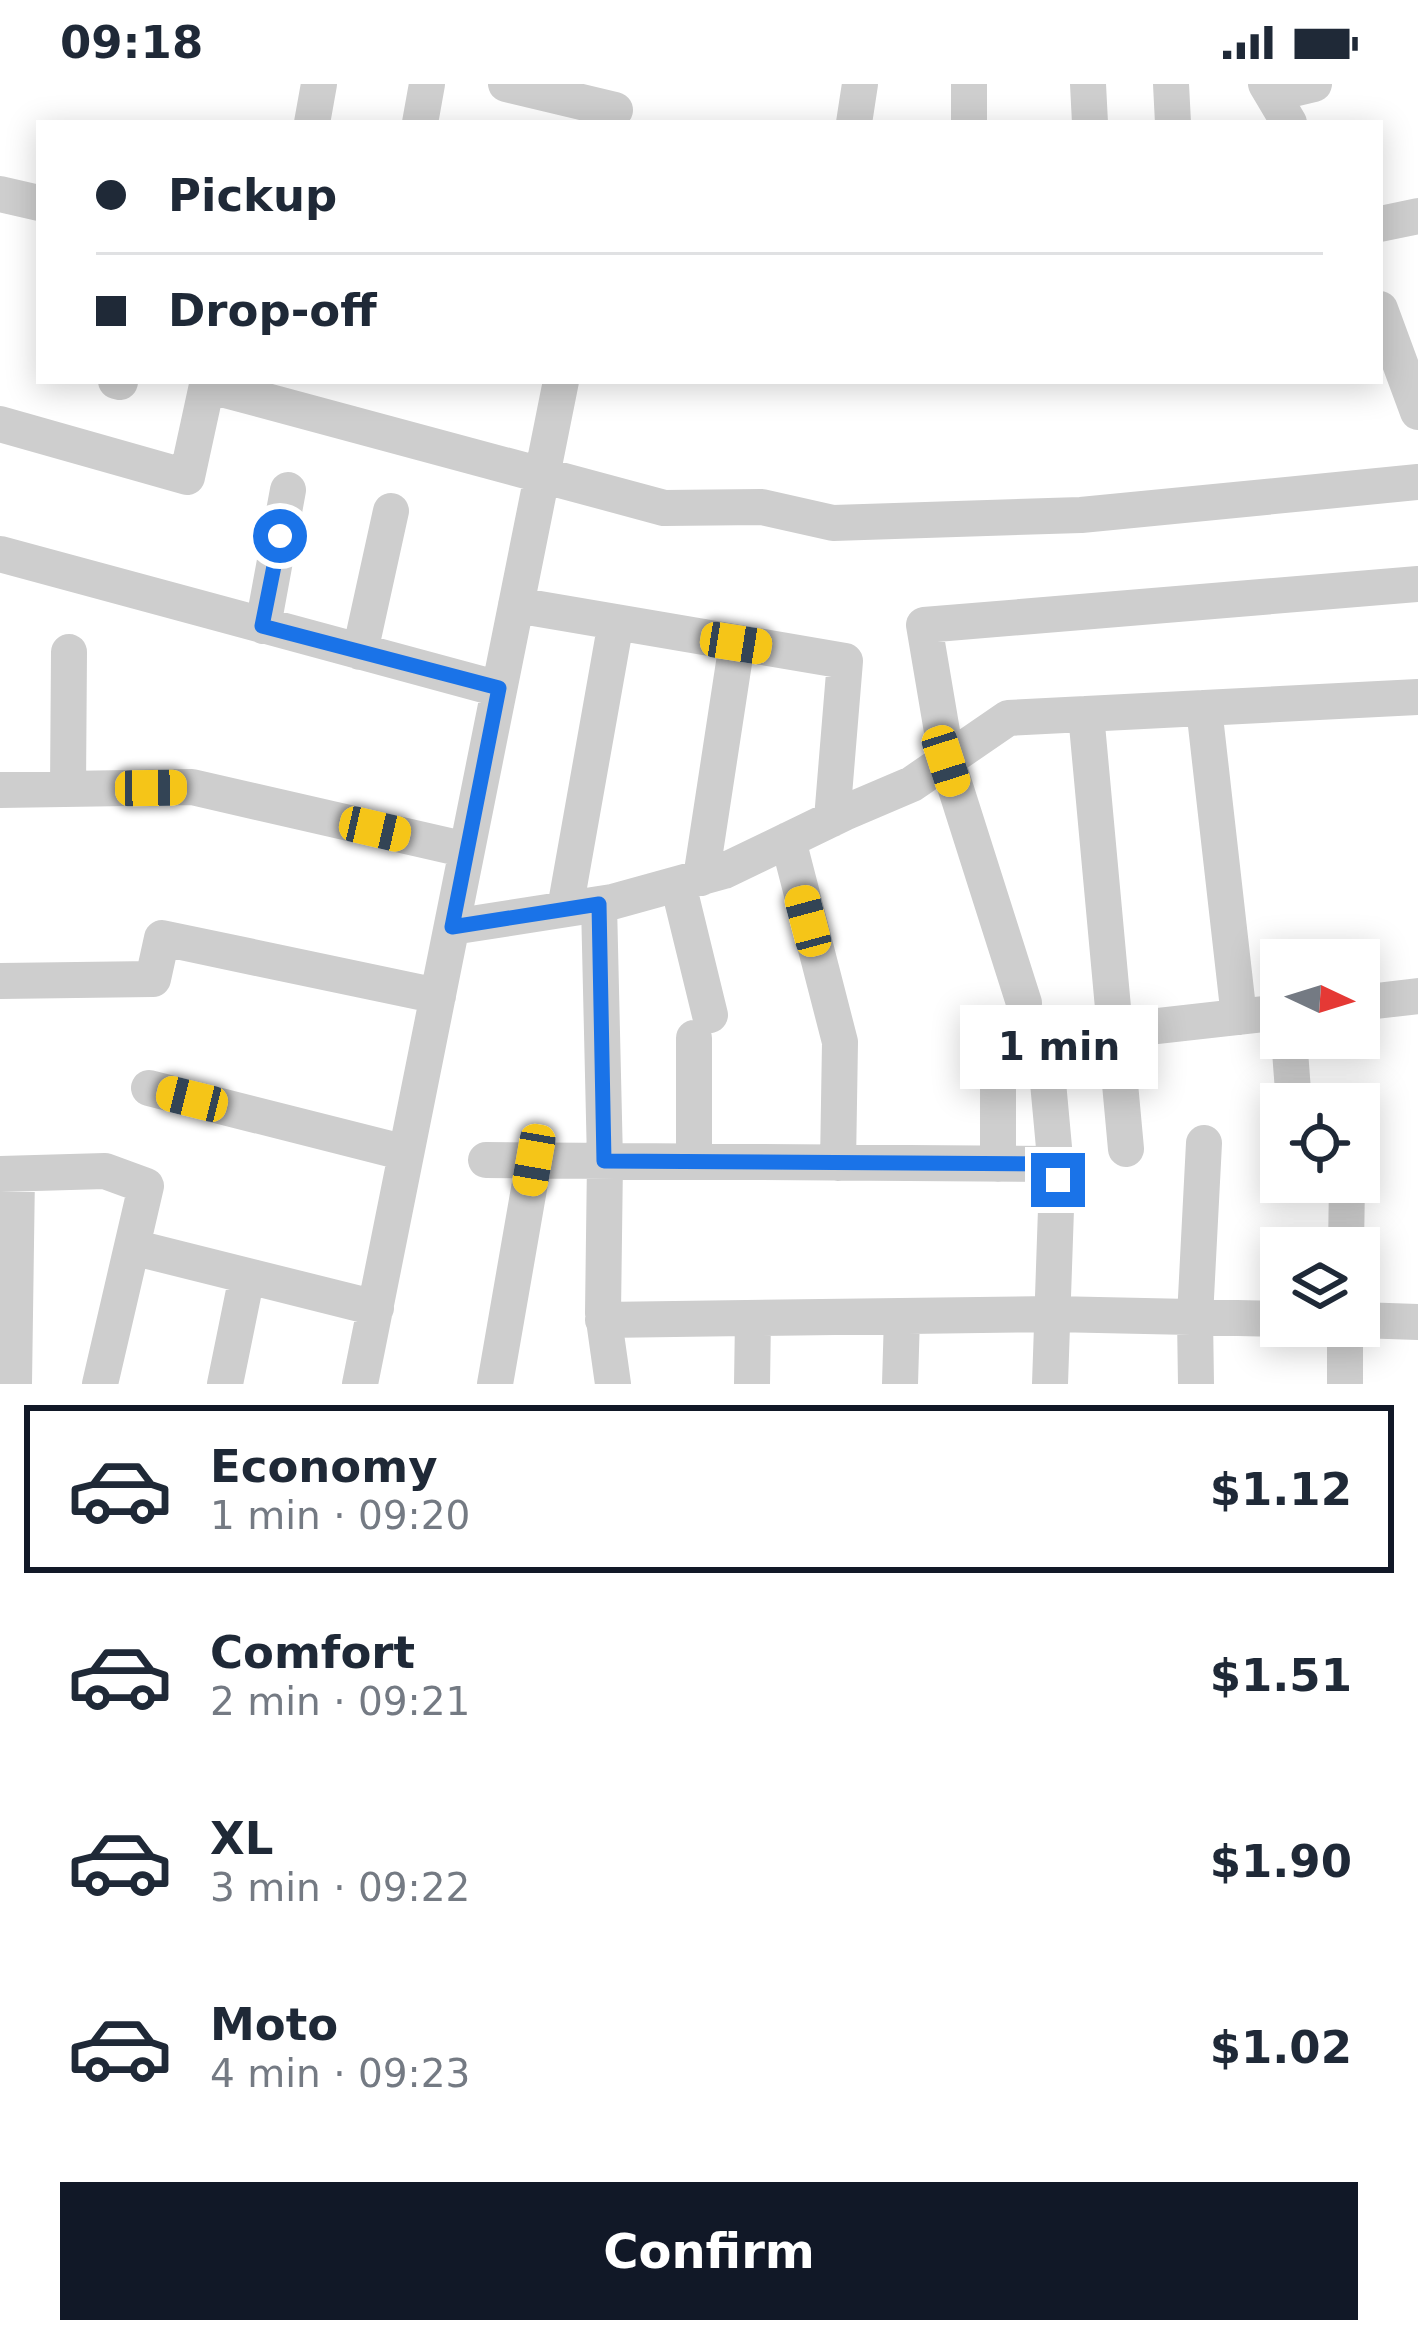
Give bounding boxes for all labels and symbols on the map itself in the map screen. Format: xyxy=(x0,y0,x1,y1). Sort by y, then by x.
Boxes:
route start xyxy=(253,509,307,563)
car xyxy=(698,620,774,666)
car xyxy=(918,721,974,801)
car xyxy=(115,769,187,807)
car xyxy=(336,803,414,855)
car xyxy=(781,882,835,960)
north arrow xyxy=(1260,939,1380,1059)
callout: 1 min xyxy=(959,1006,1157,1090)
car xyxy=(153,1073,231,1125)
car xyxy=(510,1121,558,1199)
route end xyxy=(1031,1153,1085,1207)

